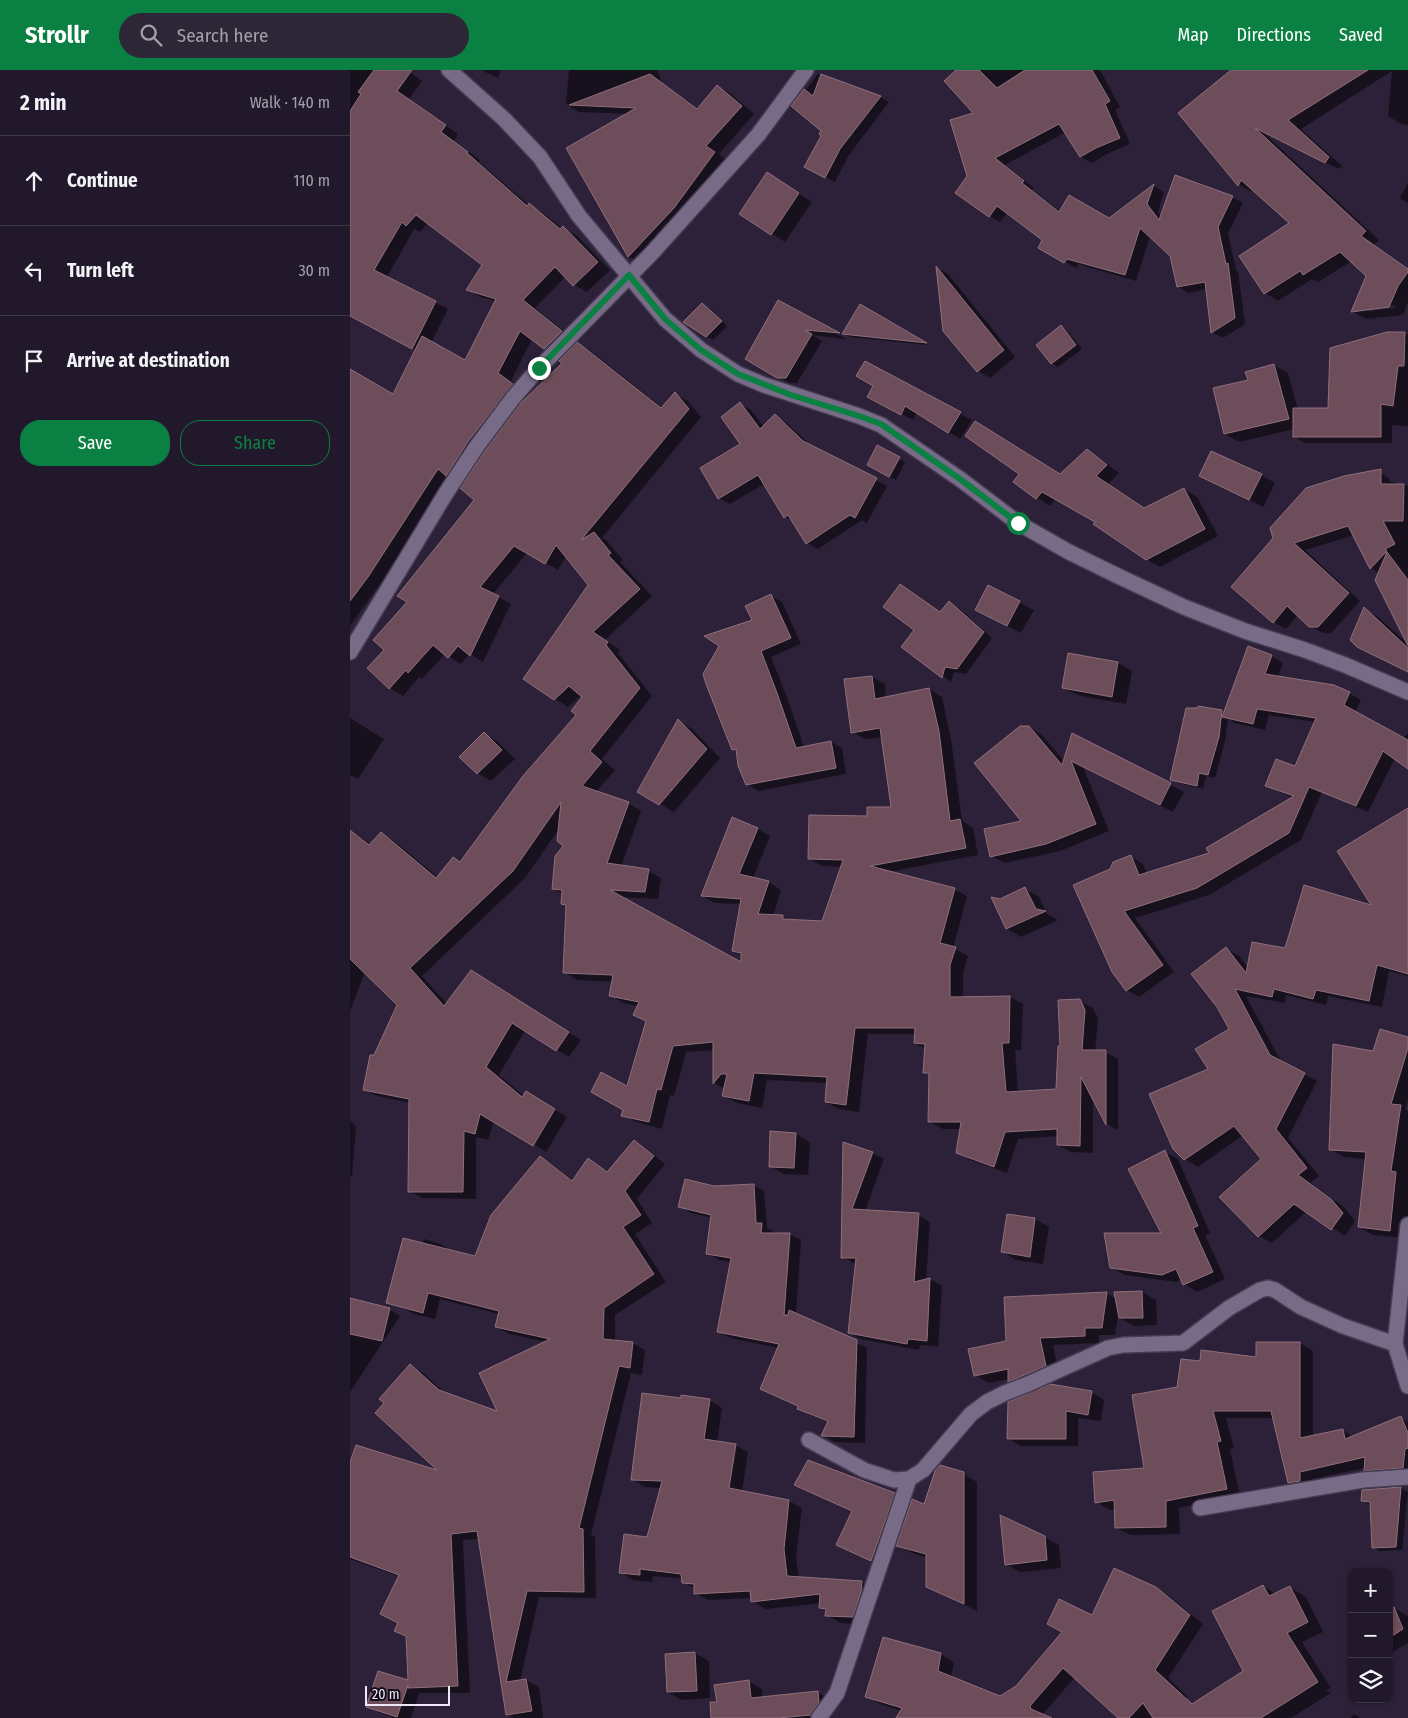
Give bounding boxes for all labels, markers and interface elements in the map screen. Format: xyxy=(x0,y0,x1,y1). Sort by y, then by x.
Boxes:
search box xyxy=(119,13,469,58)
text: Strollr xyxy=(25,21,89,49)
icon: search xyxy=(137,21,165,49)
text: Search here xyxy=(177,24,268,47)
text: Map xyxy=(1177,24,1209,46)
text: Directions xyxy=(1237,24,1311,46)
text: Saved xyxy=(1339,24,1383,46)
text: 2 min xyxy=(20,90,67,116)
text: Walk · 140 m xyxy=(250,93,330,112)
icon: ahead xyxy=(20,167,48,195)
text: Continue xyxy=(67,169,138,192)
text: 110 m xyxy=(293,171,330,190)
icon: left xyxy=(20,257,48,285)
text: Turn left xyxy=(67,259,134,282)
text: 30 m xyxy=(298,261,330,280)
icon: arrive xyxy=(20,347,48,375)
text: Arrive at destination xyxy=(67,349,230,372)
route end xyxy=(528,357,551,380)
button: Save xyxy=(20,420,170,466)
button: Share xyxy=(180,420,330,466)
route start xyxy=(1007,512,1030,535)
map controls xyxy=(1348,1568,1393,1703)
button: + xyxy=(1348,1568,1393,1613)
button: − xyxy=(1348,1613,1393,1658)
button: layers xyxy=(1348,1658,1393,1703)
scale bar xyxy=(365,1683,450,1706)
text: 20 m xyxy=(372,1686,400,1703)

